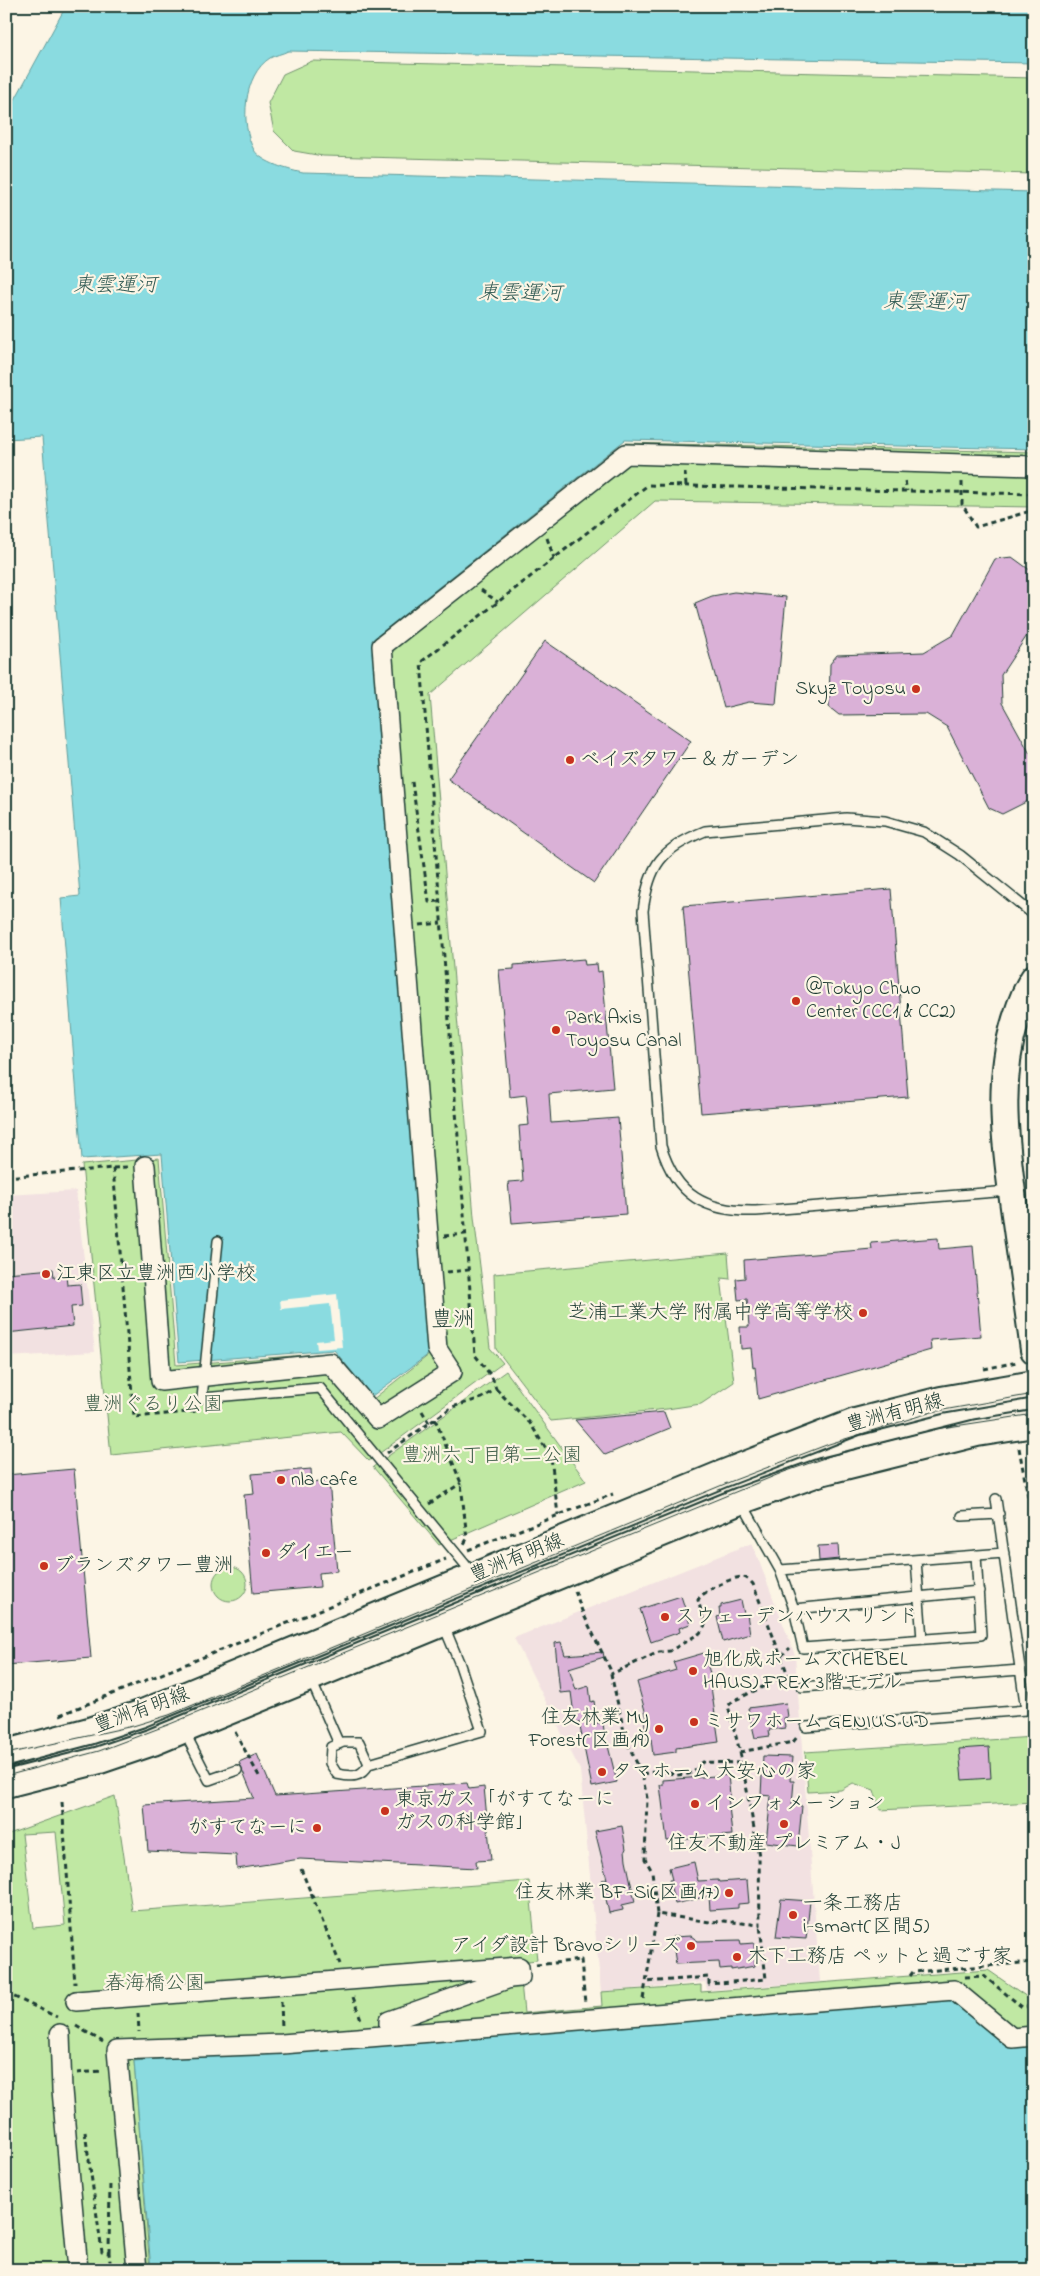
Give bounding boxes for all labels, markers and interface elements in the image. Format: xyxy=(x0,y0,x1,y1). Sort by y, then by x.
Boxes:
water label: 東雲運河 xyxy=(73,271,160,301)
water label: 東雲運河 xyxy=(478,278,565,310)
water label: 東雲運河 xyxy=(883,287,970,319)
place label: Skyz Toyosu xyxy=(795,675,906,704)
marker: Skyz Toyosu xyxy=(910,683,922,695)
place label: ベイズタワー＆ガーデン xyxy=(580,746,799,775)
marker: ベイズタワー＆ガーデン xyxy=(564,754,576,766)
place label: @Tokyo Chuo Center (CC1 & CC2) xyxy=(806,975,955,1027)
marker: @Tokyo Chuo Center (CC1 & CC2) xyxy=(790,995,802,1007)
place label: Park Axis Toyosu Canal xyxy=(566,1004,682,1056)
marker: Park Axis Toyosu Canal xyxy=(550,1024,562,1036)
place label: 江東区立豊洲西小学校 xyxy=(56,1260,256,1289)
marker: 江東区立豊洲西小学校 xyxy=(40,1268,52,1280)
place label: 芝浦工業大学 附属中学高等学校 xyxy=(568,1299,853,1328)
district label: 豊洲 xyxy=(431,1305,475,1337)
marker: 芝浦工業大学 附属中学高等学校 xyxy=(857,1307,869,1319)
street label: 豊洲有明線 xyxy=(843,1387,947,1441)
park label: 豊洲ぐるり公園 xyxy=(83,1391,223,1420)
park label: 豊洲六丁目第二公園 xyxy=(402,1442,582,1471)
place label: n|a cafe xyxy=(291,1466,358,1495)
marker: n|a cafe xyxy=(275,1474,287,1486)
street label: 豊洲有明線 xyxy=(465,1527,569,1591)
place label: ダイエー xyxy=(276,1539,354,1568)
marker: ダイエー xyxy=(260,1547,272,1559)
place label: ブランズタワー豊洲 xyxy=(54,1552,234,1581)
marker: ブランズタワー豊洲 xyxy=(38,1560,50,1572)
place label: スウェーデンハウス リンド xyxy=(675,1603,918,1632)
marker: スウェーデンハウス リンド xyxy=(659,1611,671,1623)
place label: 旭化成ホームズ(HEBEL HAUS) FREX 3階モデル xyxy=(703,1646,908,1698)
marker: 旭化成ホームズ(HEBEL HAUS) FREX 3階モデル xyxy=(687,1665,699,1677)
street label: 豊洲有明線 xyxy=(90,1680,194,1742)
place label: 住友林業 My Forest(区画19) xyxy=(528,1704,649,1756)
place label: ミサワホーム GENIUS UD xyxy=(704,1708,929,1737)
marker: ミサワホーム GENIUS UD xyxy=(688,1716,700,1728)
marker: 住友林業 My Forest(区画19) xyxy=(653,1723,665,1735)
place label: タマホーム 大安心の家 xyxy=(612,1758,816,1787)
marker: タマホーム 大安心の家 xyxy=(596,1766,608,1778)
place label: 東京ガス「がすてなーに ガスの科学館」 xyxy=(395,1786,615,1838)
place label: インフォメーション xyxy=(705,1790,885,1819)
marker: インフォメーション xyxy=(689,1798,701,1810)
marker: 東京ガス「がすてなーに ガスの科学館」 xyxy=(379,1805,391,1817)
place label: がすてなーに xyxy=(188,1814,307,1843)
marker: 住友不動産 プレミアム・J xyxy=(778,1818,790,1830)
marker: がすてなーに xyxy=(311,1822,323,1834)
place label: 住友不動産 プレミアム・J xyxy=(667,1830,901,1859)
place label: 住友林業 BF-Si(区画17) xyxy=(515,1879,719,1908)
marker: 住友林業 BF-Si(区画17) xyxy=(723,1887,735,1899)
place label: 一条工務店 i-smart(区間5) xyxy=(803,1890,929,1942)
marker: 一条工務店 i-smart(区間5) xyxy=(787,1909,799,1921)
place label: アイダ設計 Bravoシリーズ xyxy=(451,1932,681,1961)
marker: アイダ設計 Bravoシリーズ xyxy=(685,1940,697,1952)
place label: 木下工務店 ペットと過ごす家 xyxy=(747,1943,1012,1972)
marker: 木下工務店 ペットと過ごす家 xyxy=(731,1951,743,1963)
park label: 春海橋公園 xyxy=(105,1970,205,1999)

